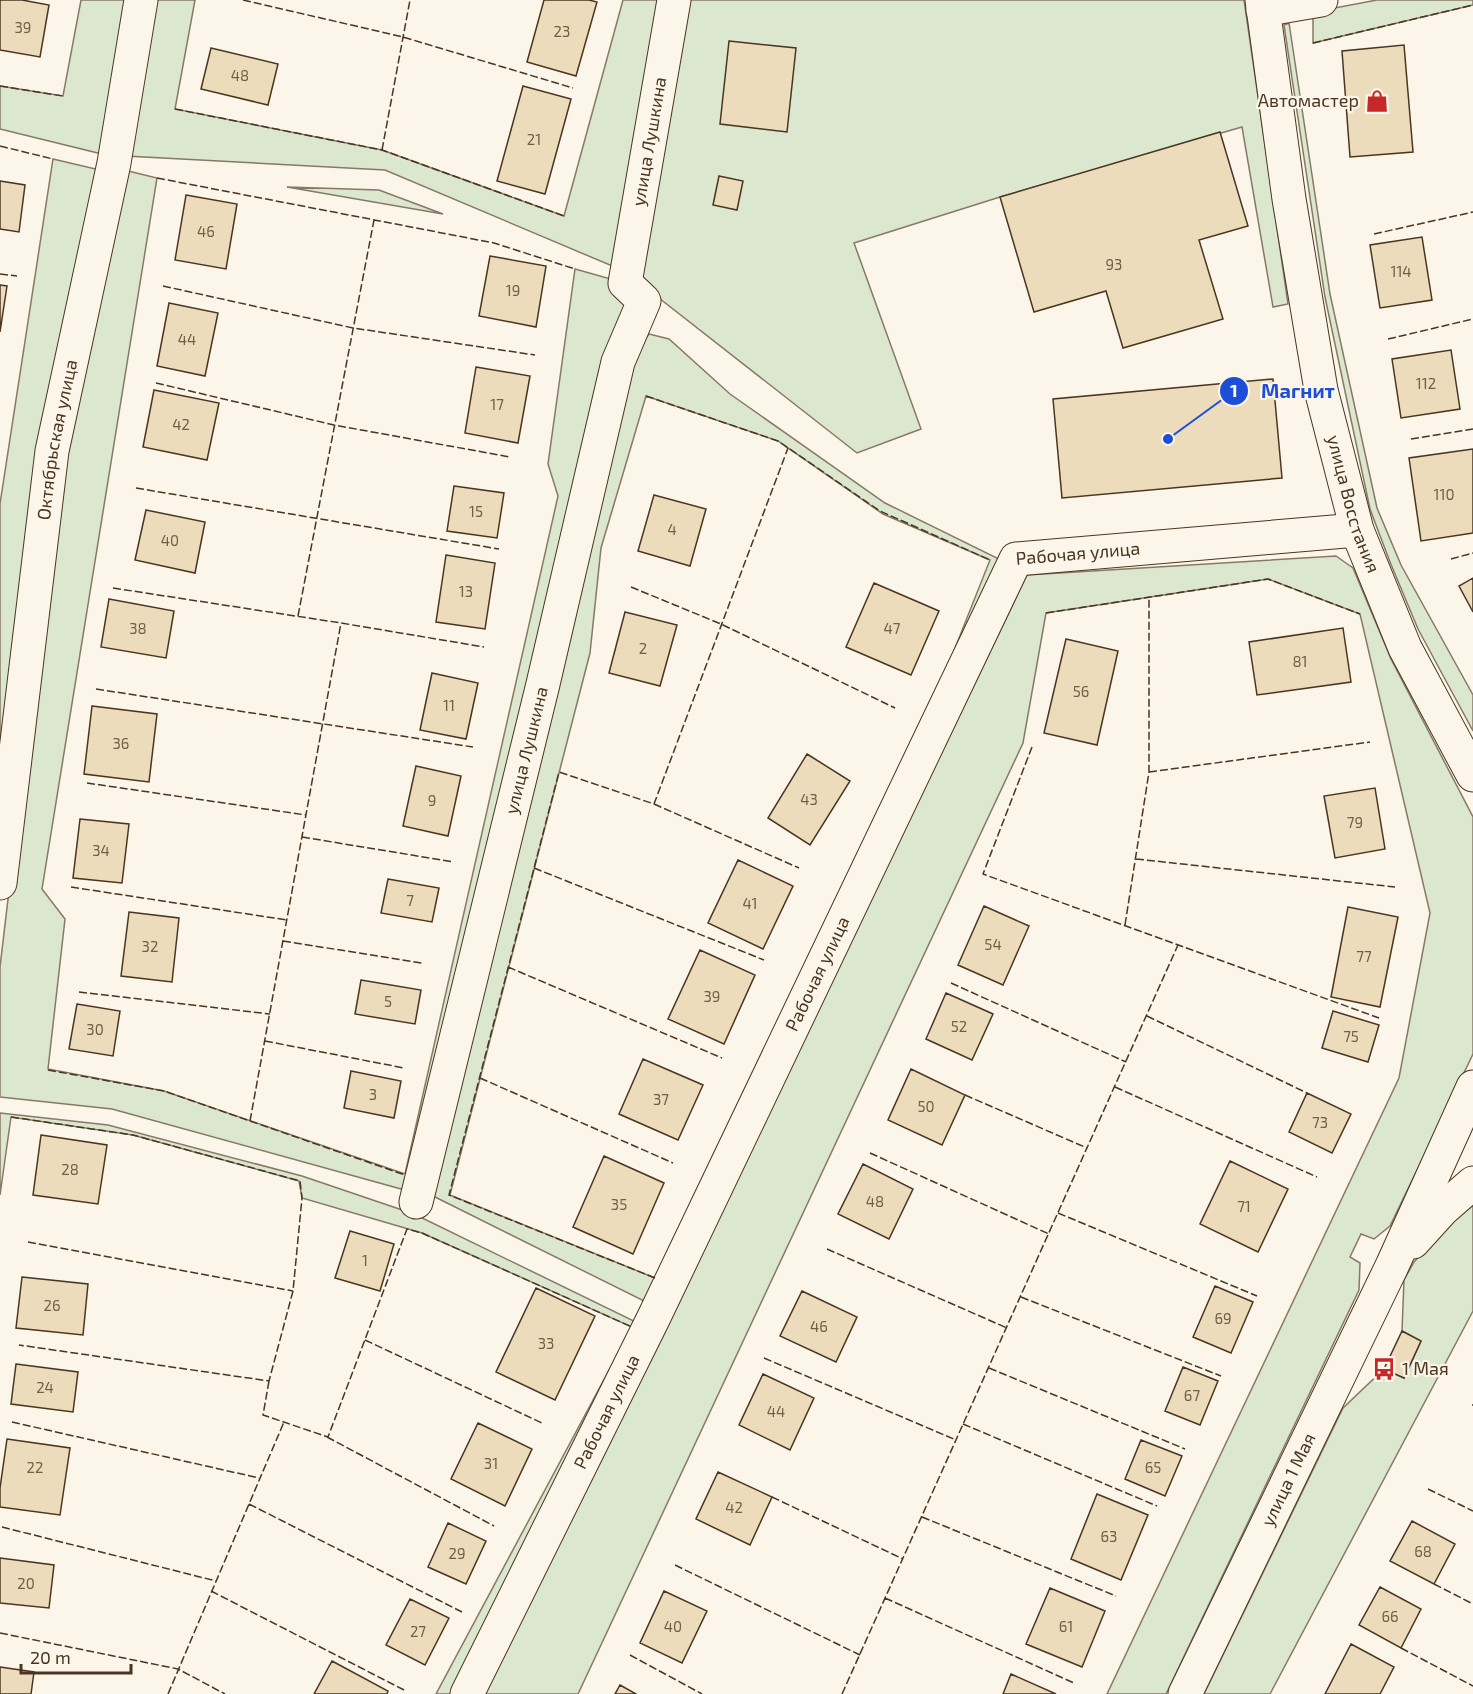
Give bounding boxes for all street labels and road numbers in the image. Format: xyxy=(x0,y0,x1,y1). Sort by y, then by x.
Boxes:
street label: улица Лушкина xyxy=(627,75,671,208)
street label: Октябрьская улица xyxy=(32,357,81,521)
street label: улица Восстания xyxy=(1323,433,1385,576)
street label: Рабочая улица xyxy=(1015,536,1141,569)
street label: улица Лушкина xyxy=(499,684,552,816)
street label: Рабочая улица xyxy=(780,912,854,1035)
street label: Рабочая улица xyxy=(568,1351,644,1472)
street label: улица 1 Мая xyxy=(1256,1429,1320,1530)

